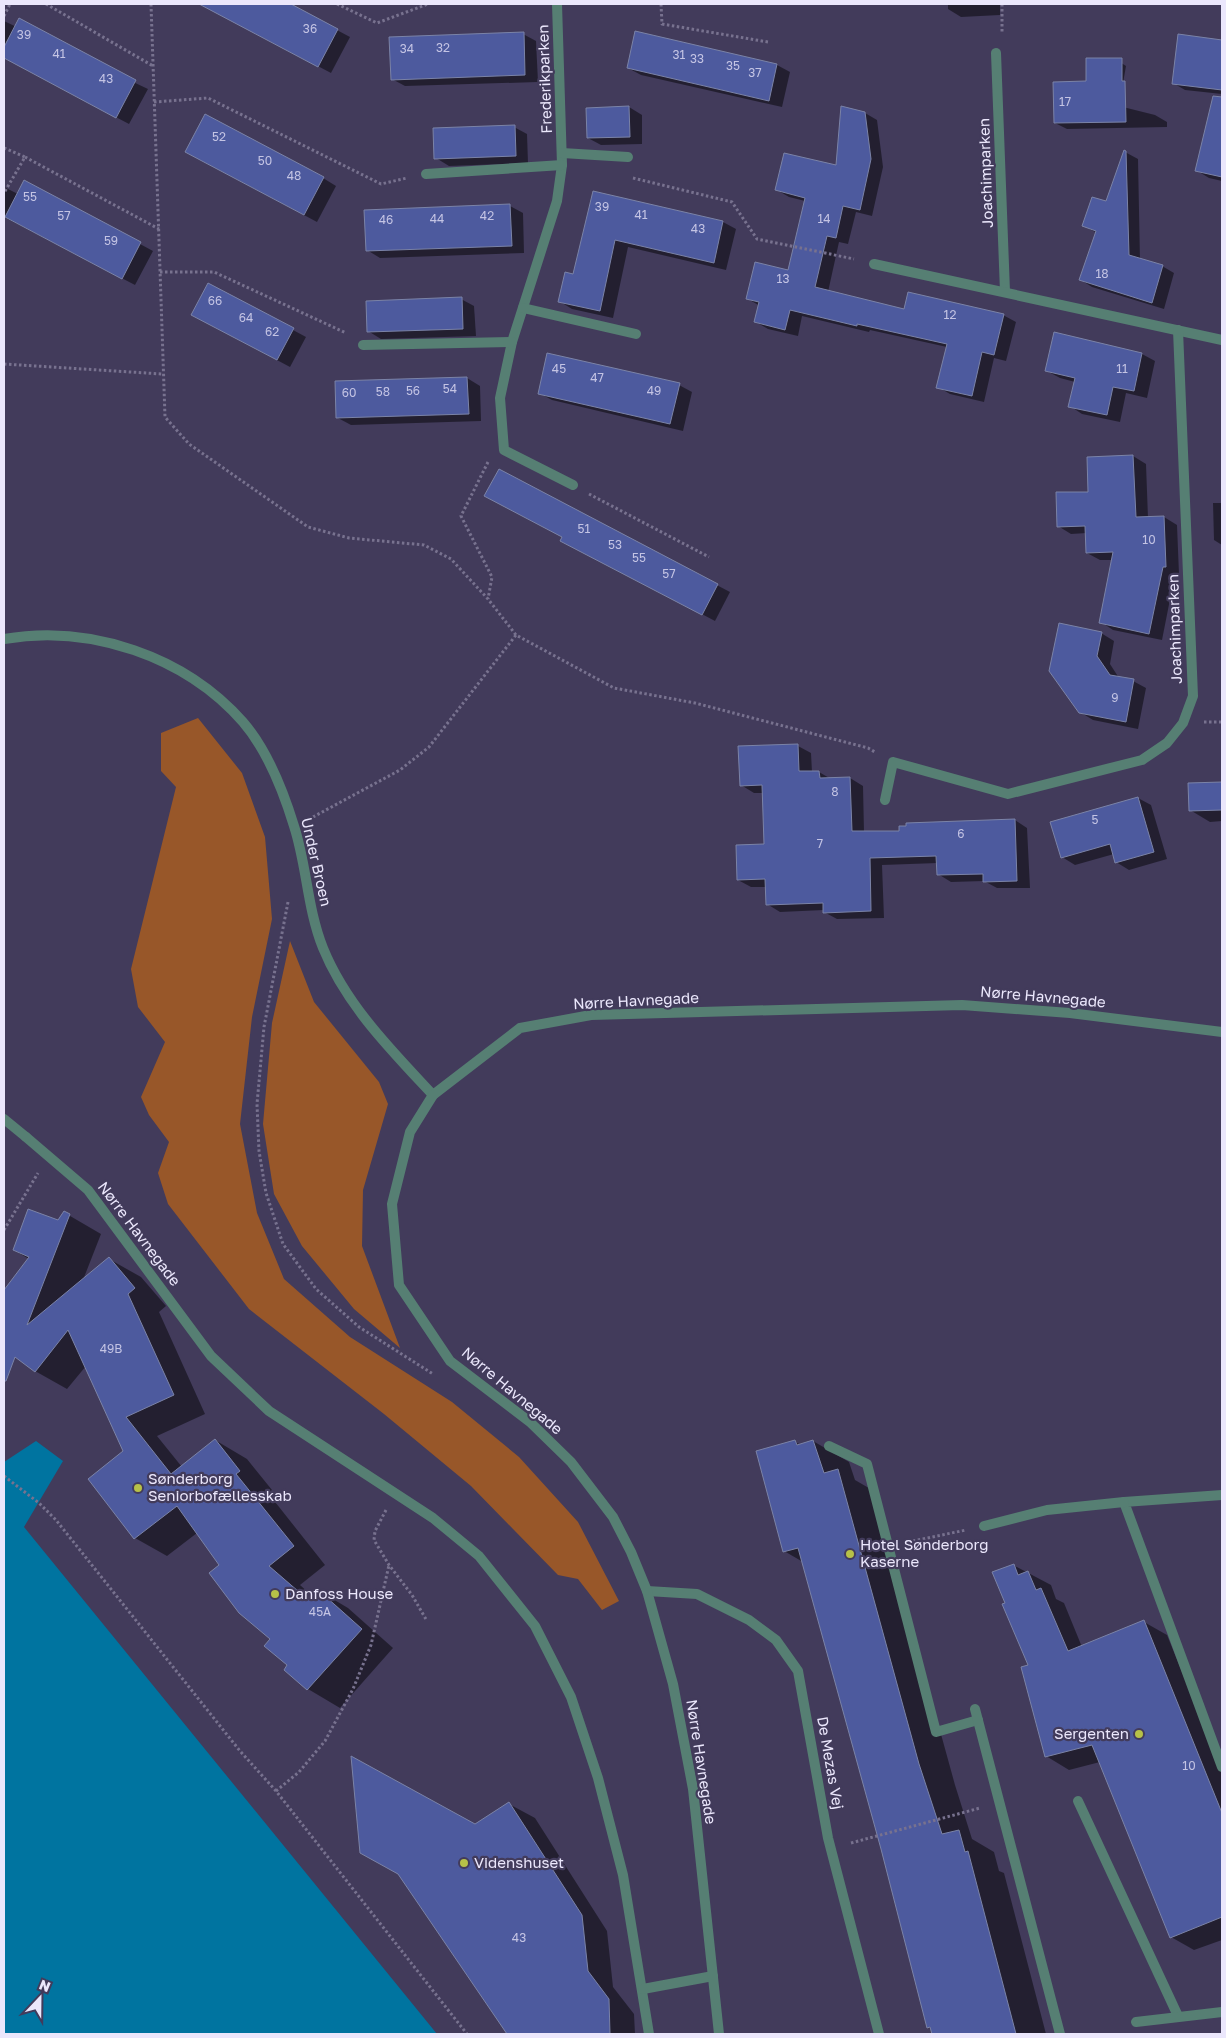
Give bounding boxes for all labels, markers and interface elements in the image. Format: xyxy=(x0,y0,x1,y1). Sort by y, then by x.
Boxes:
house number: 36 xyxy=(303,21,317,36)
street label: Frederikparken xyxy=(533,24,555,134)
house number: 39 xyxy=(17,27,31,42)
house number: 32 xyxy=(436,40,450,55)
house number: 34 xyxy=(400,41,414,56)
house number: 41 xyxy=(52,46,66,61)
house number: 31 xyxy=(673,47,686,62)
house number: 33 xyxy=(690,51,704,66)
house number: 35 xyxy=(726,58,740,73)
house number: 37 xyxy=(748,65,762,80)
house number: 43 xyxy=(99,71,113,86)
house number: 17 xyxy=(1059,94,1071,109)
street label: Joachimparken xyxy=(974,118,996,228)
house number: 52 xyxy=(212,129,226,144)
house number: 50 xyxy=(258,153,272,168)
house number: 48 xyxy=(287,168,301,183)
house number: 55 xyxy=(23,189,37,204)
house number: 39 xyxy=(595,199,609,214)
house number: 41 xyxy=(634,207,648,222)
house number: 57 xyxy=(57,208,71,223)
house number: 42 xyxy=(480,208,494,223)
house number: 44 xyxy=(430,211,444,226)
house number: 14 xyxy=(817,211,831,226)
house number: 46 xyxy=(379,212,393,227)
house number: 43 xyxy=(691,221,705,236)
house number: 59 xyxy=(104,233,118,248)
house number: 18 xyxy=(1095,266,1109,281)
house number: 13 xyxy=(777,271,789,286)
house number: 66 xyxy=(208,293,222,308)
house number: 12 xyxy=(944,307,956,322)
house number: 64 xyxy=(239,310,253,325)
house number: 62 xyxy=(265,324,279,339)
house number: 45 xyxy=(552,361,566,376)
house number: 11 xyxy=(1116,361,1128,376)
house number: 47 xyxy=(590,370,604,385)
house number: 54 xyxy=(443,381,457,396)
house number: 56 xyxy=(406,383,420,398)
house number: 49 xyxy=(647,383,661,398)
house number: 58 xyxy=(376,384,390,399)
house number: 60 xyxy=(342,385,356,400)
house number: 51 xyxy=(578,521,591,536)
house number: 10 xyxy=(1142,532,1156,547)
house number: 53 xyxy=(608,537,622,552)
house number: 55 xyxy=(632,550,646,565)
house number: 57 xyxy=(662,566,676,581)
street label: Joachimparken xyxy=(1163,574,1185,684)
house number: 9 xyxy=(1111,690,1119,705)
house number: 8 xyxy=(831,784,839,799)
house number: 5 xyxy=(1092,812,1099,827)
street label: Under Broen xyxy=(298,816,336,908)
house number: 6 xyxy=(957,826,965,841)
house number: 7 xyxy=(817,836,823,851)
street label: Nørre Havnegade xyxy=(980,982,1107,1010)
street label: Nørre Havnegade xyxy=(573,988,700,1012)
street label: Nørre Havnegade xyxy=(95,1178,185,1289)
house number: 49B xyxy=(100,1341,122,1356)
street label: Nørre Havnegade xyxy=(459,1343,567,1438)
place label: Sønderborg Seniorbofællesskab xyxy=(148,1469,292,1504)
marker: Sønderborg Seniorbofællesskab xyxy=(132,1482,144,1494)
place label: Hotel Sønderborg Kaserne xyxy=(860,1535,988,1570)
marker: Hotel Sønderborg Kaserne xyxy=(844,1548,856,1560)
place label: Danfoss House xyxy=(285,1584,394,1602)
marker: Danfoss House xyxy=(269,1588,281,1600)
house number: 45A xyxy=(309,1604,331,1619)
street label: Nørre Havnegade xyxy=(683,1698,721,1826)
street label: De Mezas Vej xyxy=(814,1715,848,1811)
place label: Sergenten xyxy=(1054,1724,1129,1742)
marker: Sergenten xyxy=(1133,1728,1145,1740)
house number: 10 xyxy=(1182,1758,1196,1773)
place label: Videnshuset xyxy=(474,1853,564,1871)
marker: Videnshuset xyxy=(458,1857,470,1869)
house number: 43 xyxy=(512,1930,526,1945)
north arrow xyxy=(15,1973,65,2023)
text: N xyxy=(37,1976,53,1995)

